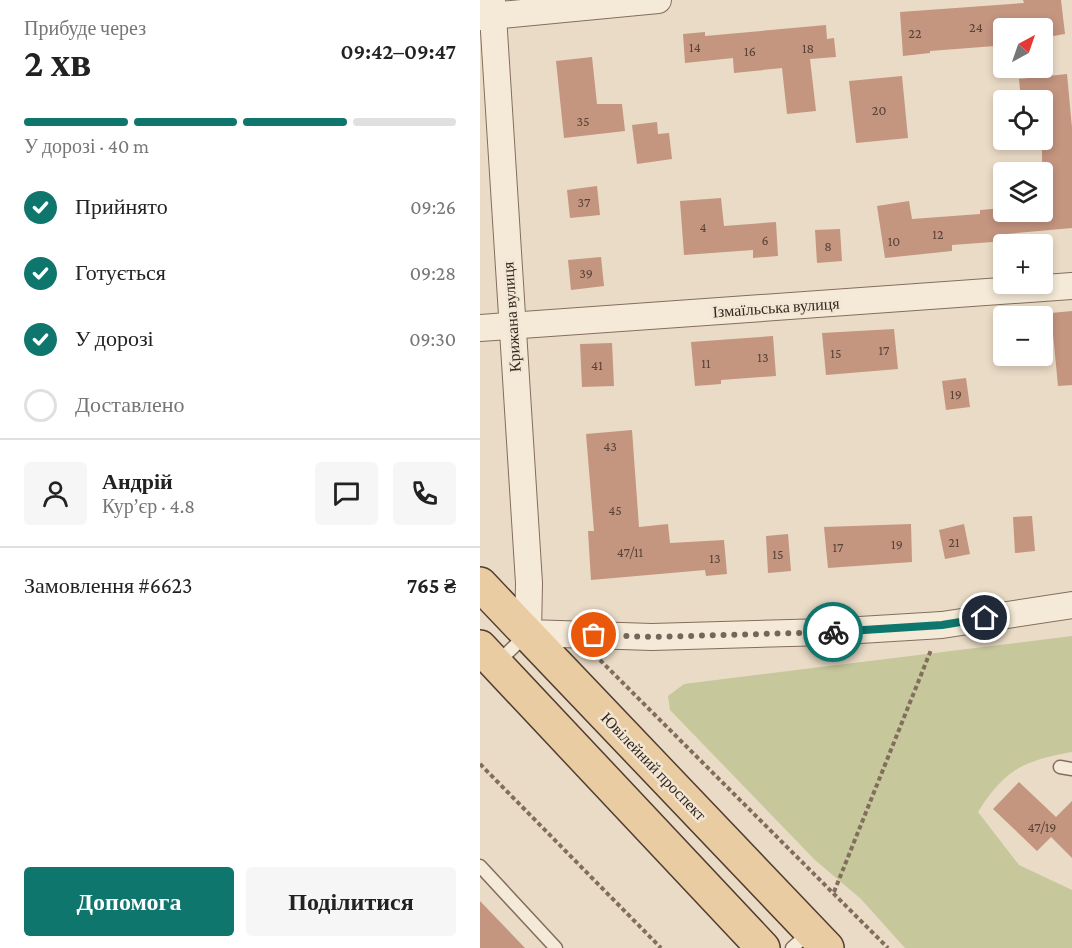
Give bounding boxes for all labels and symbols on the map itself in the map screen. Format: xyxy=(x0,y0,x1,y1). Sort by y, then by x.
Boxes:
north arrow xyxy=(993,18,1053,78)
house number: 24 xyxy=(969,19,983,35)
house number: 22 xyxy=(908,25,922,41)
house number: 14 xyxy=(689,39,701,55)
house number: 18 xyxy=(802,40,814,56)
house number: 16 xyxy=(744,43,756,59)
house number: 20 xyxy=(872,102,886,118)
house number: 35 xyxy=(576,113,590,129)
house number: 37 xyxy=(578,194,591,210)
house number: 4 xyxy=(699,219,707,235)
house number: 12 xyxy=(932,226,944,242)
house number: 6 xyxy=(761,232,769,248)
house number: 10 xyxy=(888,233,900,249)
house number: 8 xyxy=(824,238,832,254)
street label: Крижана вулиця xyxy=(499,260,525,373)
house number: 39 xyxy=(579,265,593,281)
street label: Ізмаїльська вулиця xyxy=(712,295,841,321)
house number: 17 xyxy=(878,342,890,358)
house number: 15 xyxy=(830,345,842,361)
house number: 13 xyxy=(757,349,769,365)
house number: 11 xyxy=(701,355,711,371)
house number: 41 xyxy=(591,357,603,373)
house number: 19 xyxy=(950,386,962,402)
house number: 43 xyxy=(603,438,617,454)
house number: 45 xyxy=(608,502,622,518)
house number: 21 xyxy=(948,534,960,550)
house number: 19 xyxy=(891,536,903,552)
house number: 17 xyxy=(832,539,844,555)
house number: 47/11 xyxy=(617,544,644,560)
house number: 15 xyxy=(772,546,784,562)
house number: 13 xyxy=(709,550,721,566)
pin xyxy=(959,592,1010,643)
courier xyxy=(803,602,863,662)
pin xyxy=(568,609,619,660)
street label: Ювілейний проспект xyxy=(597,709,709,824)
house number: 47/19 xyxy=(1028,819,1056,835)

